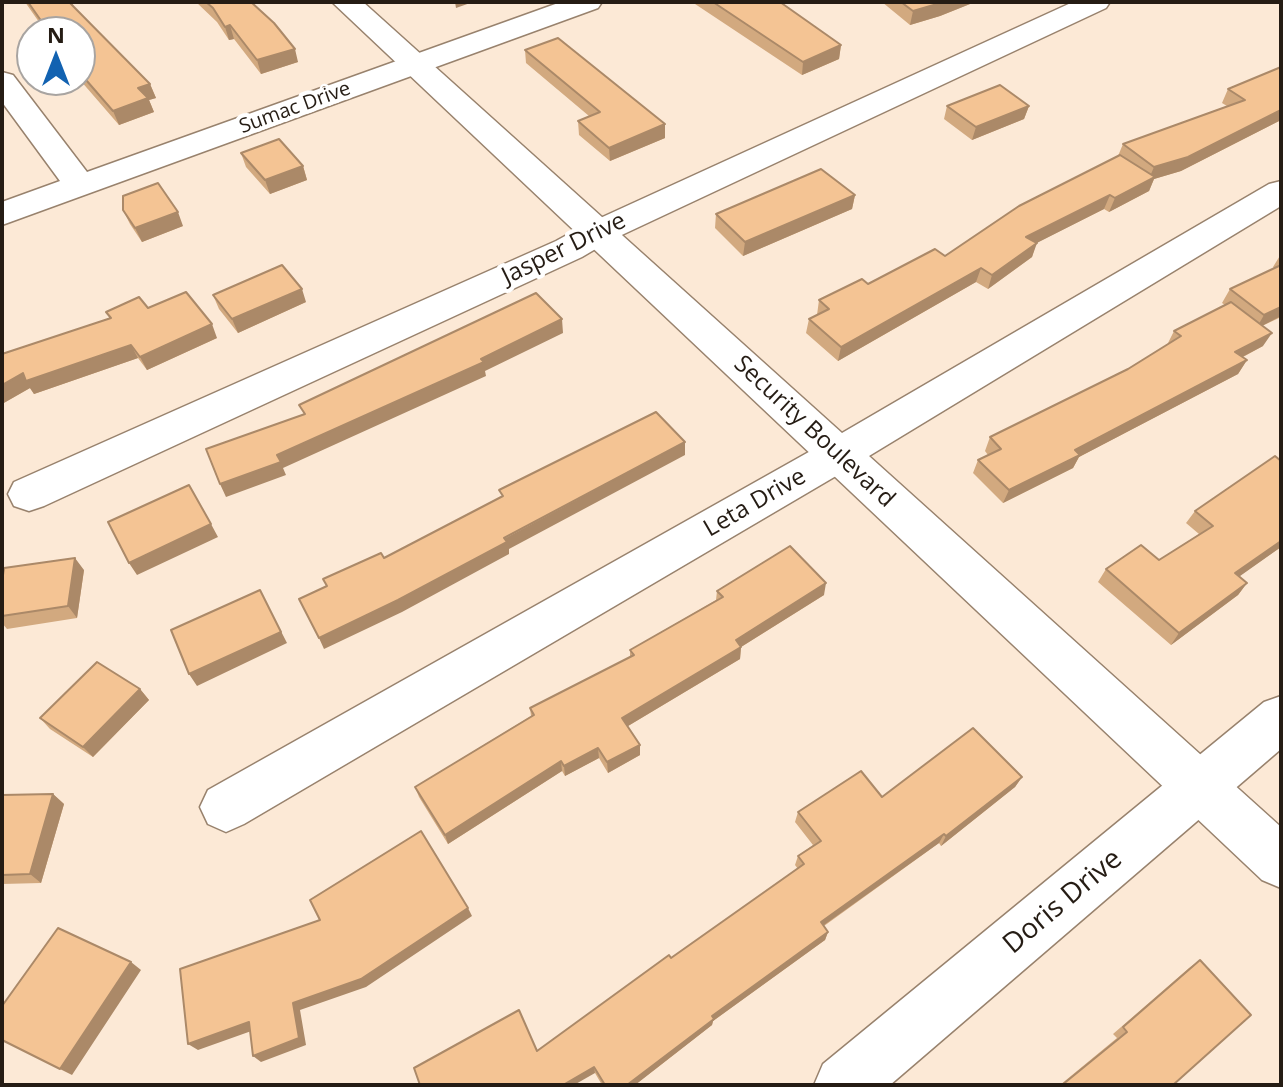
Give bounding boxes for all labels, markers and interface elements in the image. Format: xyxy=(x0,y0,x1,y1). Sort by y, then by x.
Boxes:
north arrow xyxy=(16,16,96,96)
text: N xyxy=(47,19,65,49)
street label: Sumac Drive xyxy=(236,77,354,139)
street label: Jasper Drive xyxy=(497,207,631,291)
street label: Security Boulevard xyxy=(728,350,900,514)
street label: Leta Drive xyxy=(699,462,811,544)
street label: Doris Drive xyxy=(997,843,1129,961)

